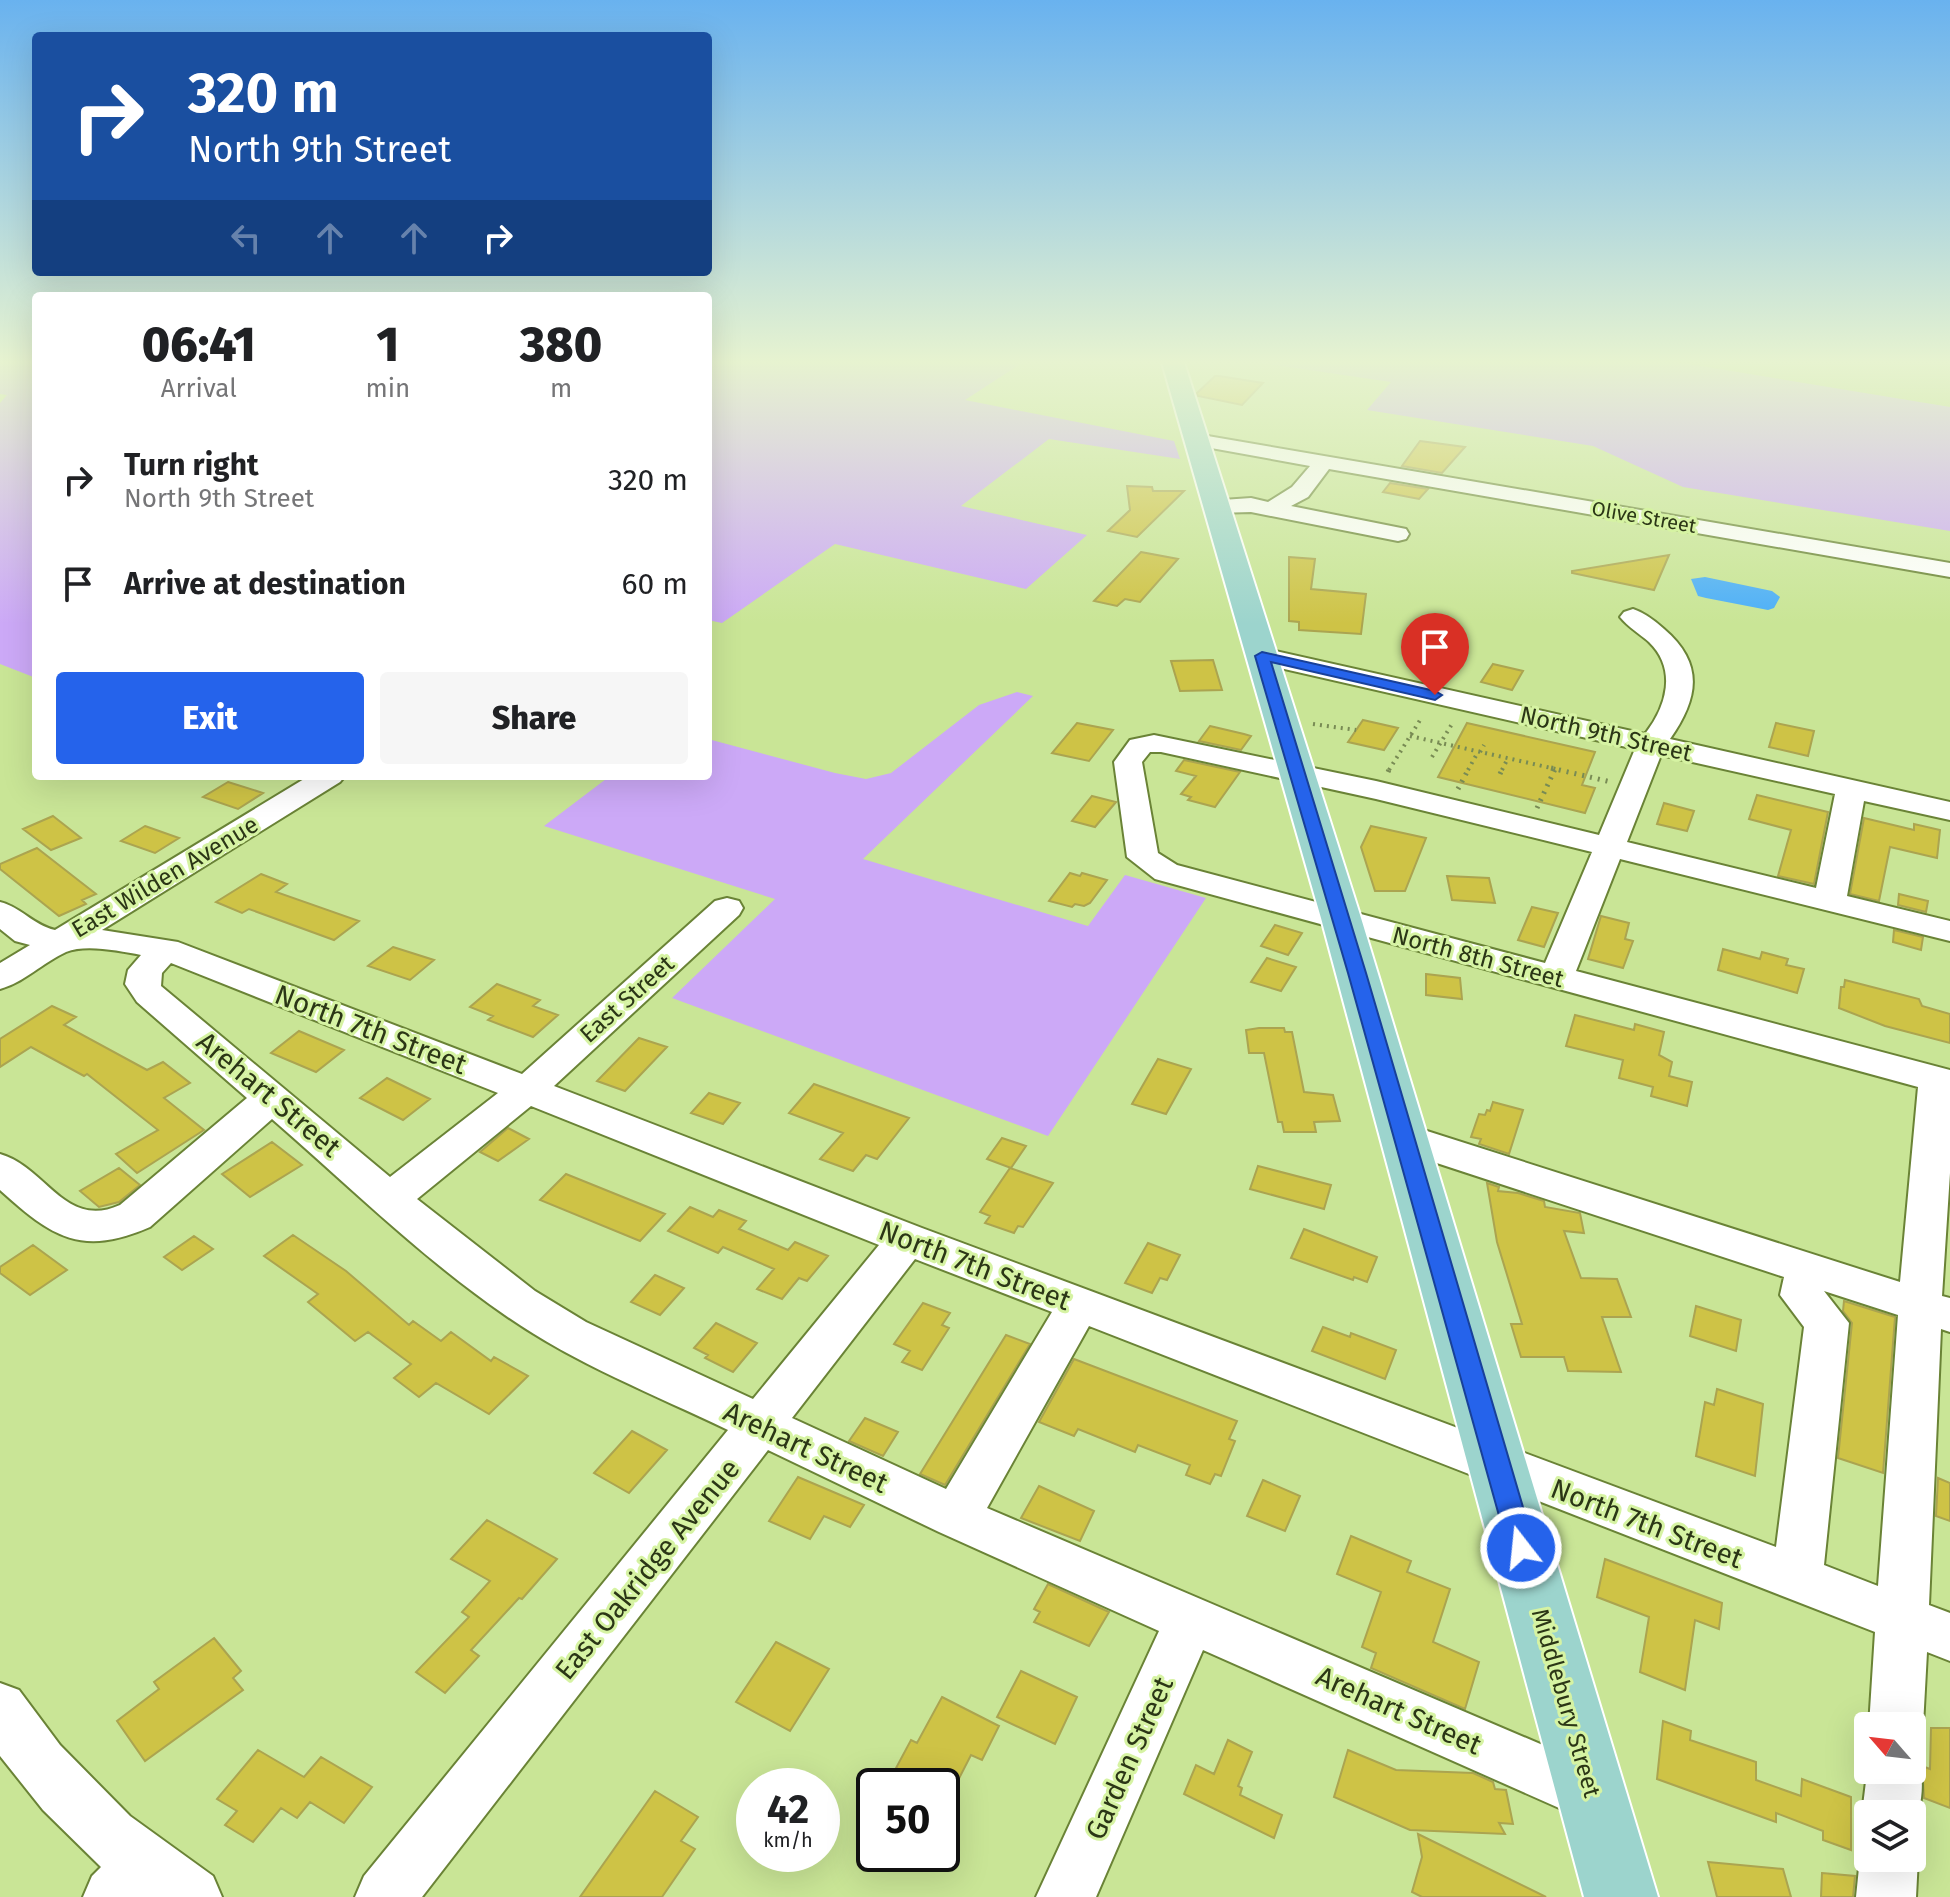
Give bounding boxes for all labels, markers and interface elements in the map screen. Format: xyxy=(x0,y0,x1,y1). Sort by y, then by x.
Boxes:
text: 320 m xyxy=(188,60,339,127)
icon: right xyxy=(56,64,160,168)
text: North 9th Street xyxy=(188,128,451,172)
icon: left xyxy=(224,216,268,260)
icon: ahead xyxy=(308,216,352,260)
icon: ahead xyxy=(392,216,436,260)
icon: right xyxy=(476,216,520,260)
text: 06:41 xyxy=(142,316,256,374)
text: 1 xyxy=(377,316,399,374)
text: 380 xyxy=(520,316,602,374)
text: Arrival xyxy=(161,373,237,404)
text: min xyxy=(365,373,410,404)
text: m xyxy=(550,373,572,404)
text: Turn right xyxy=(124,447,259,483)
icon: right xyxy=(56,458,100,502)
text: 320 m xyxy=(608,462,688,498)
text: North 9th Street xyxy=(124,483,314,514)
street label: Olive Street xyxy=(1590,496,1699,538)
icon: arrive xyxy=(56,562,100,606)
text: Arrive at destination xyxy=(124,566,406,602)
text: 60 m xyxy=(622,566,688,602)
pin xyxy=(1401,613,1469,695)
icon: arrive xyxy=(1413,625,1457,669)
button: Exit xyxy=(56,672,364,764)
button: Share xyxy=(380,672,688,764)
street label: North 9th Street xyxy=(1517,701,1695,767)
street label: East Wilden Avenue xyxy=(67,810,263,944)
street label: North 8th Street xyxy=(1389,921,1567,993)
street label: East Street xyxy=(574,949,680,1048)
street label: North 7th Street xyxy=(270,978,472,1081)
street label: Arehart Street xyxy=(190,1025,348,1165)
street label: North 7th Street xyxy=(874,1214,1076,1317)
street label: Arehart Street xyxy=(719,1395,894,1500)
street label: East Oakridge Avenue xyxy=(548,1452,746,1686)
street label: North 7th Street xyxy=(1546,1472,1748,1575)
position arrow xyxy=(1479,1506,1563,1590)
street label: Middlebury Street xyxy=(1526,1605,1606,1801)
street label: Arehart Street xyxy=(1311,1659,1487,1762)
street label: Garden Street xyxy=(1079,1671,1180,1845)
north arrow xyxy=(1854,1712,1926,1784)
map controls xyxy=(1854,1712,1926,1872)
speed limit sign: 50 xyxy=(856,1768,960,1872)
text: 42 xyxy=(767,1786,809,1834)
button: layers xyxy=(1854,1800,1926,1872)
text: km/h xyxy=(763,1828,813,1852)

